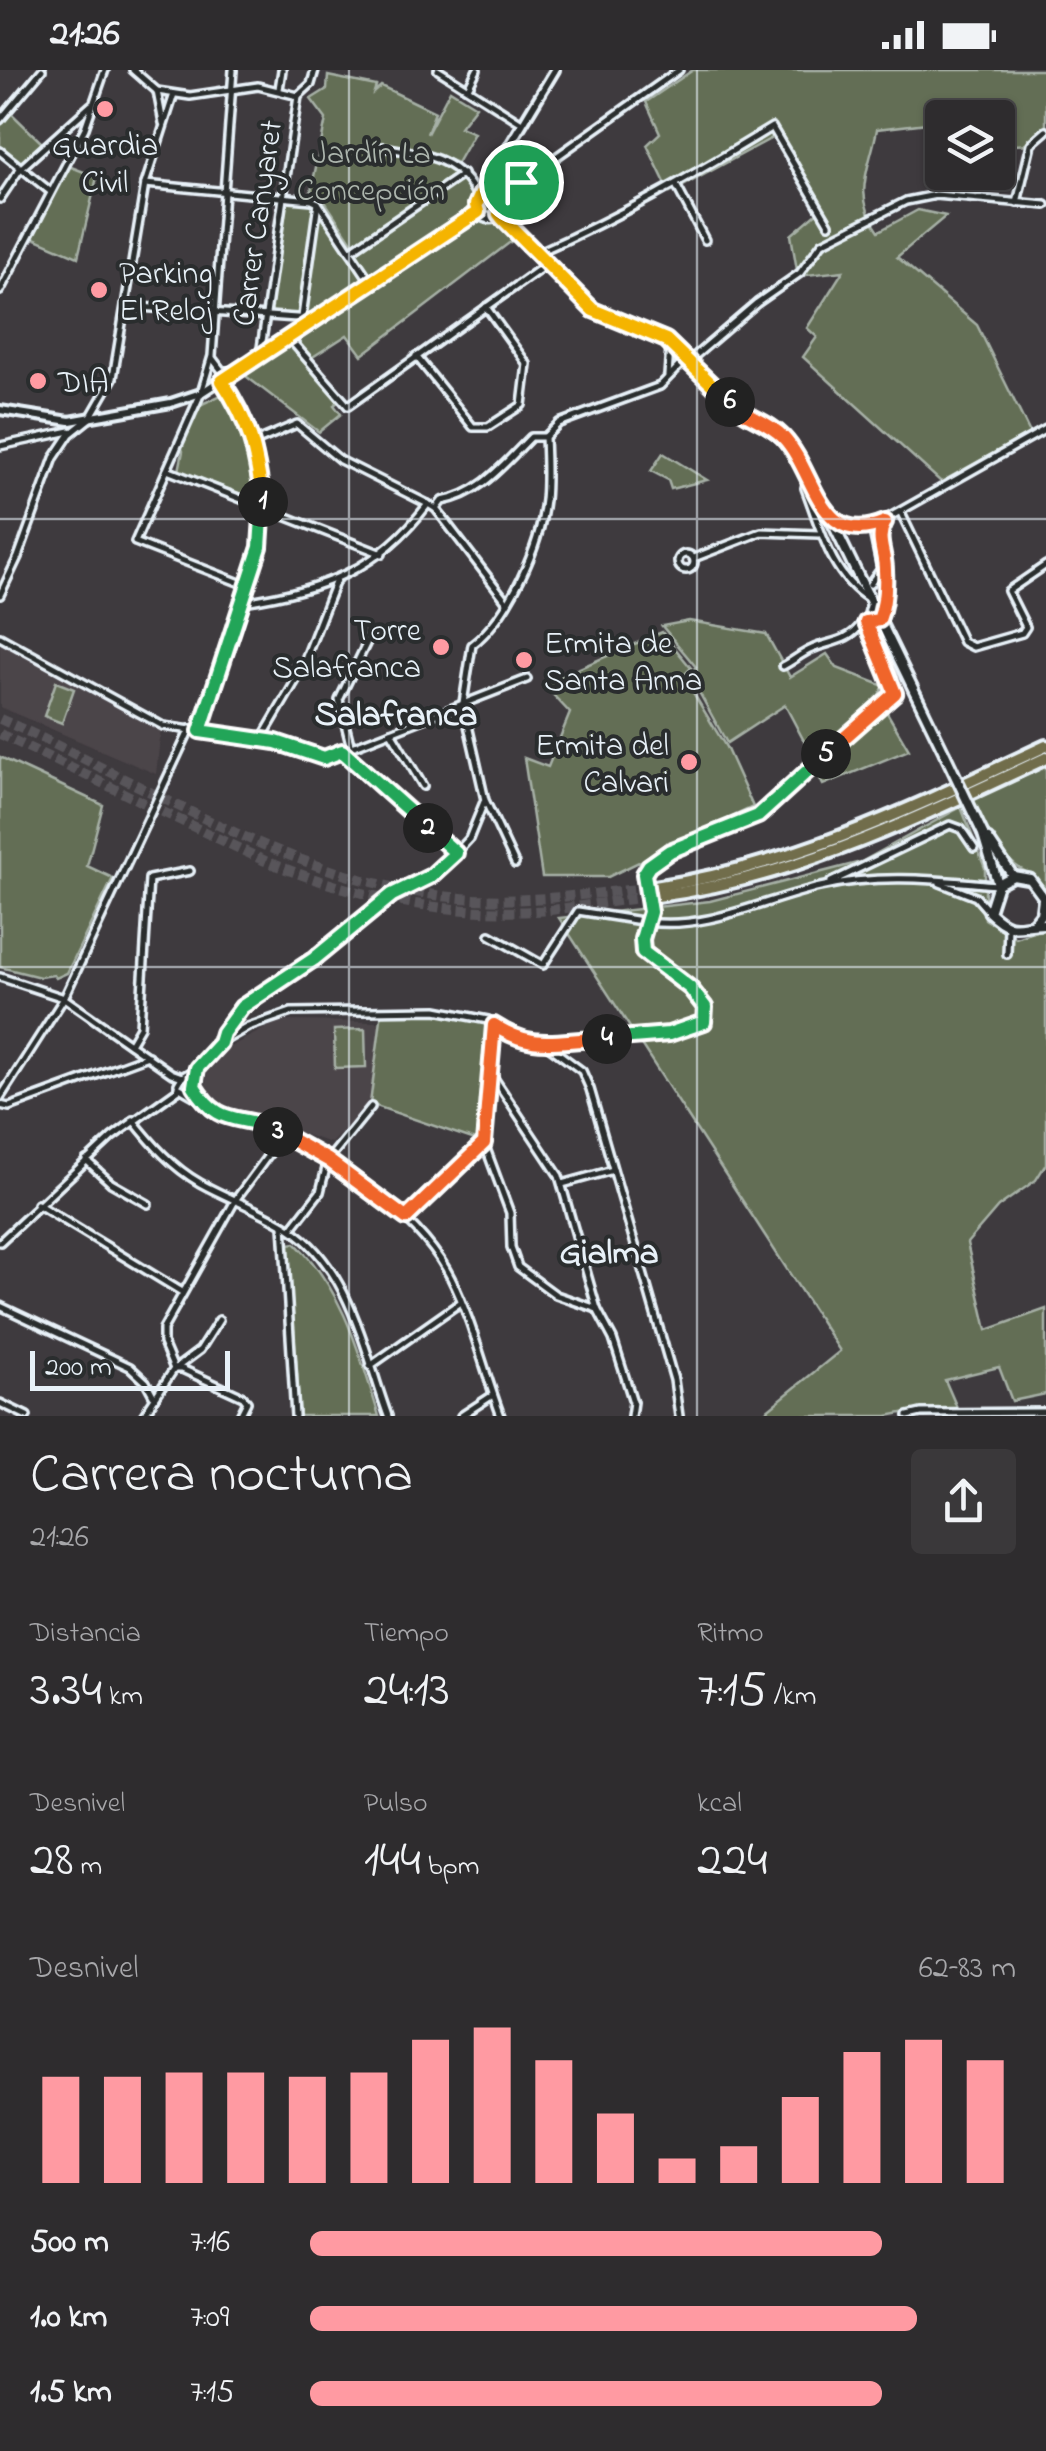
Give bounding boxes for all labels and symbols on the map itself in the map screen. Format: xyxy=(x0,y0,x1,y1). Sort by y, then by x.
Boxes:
marker: Guardia Civil xyxy=(94,98,116,120)
street label: Carrer Canyaret xyxy=(222,117,297,330)
place label: Guardia Civil xyxy=(52,124,158,208)
park label: Jardín La Concepción xyxy=(297,132,445,216)
pin xyxy=(479,140,564,225)
place label: Parking El Reloj xyxy=(119,252,213,336)
marker: Parking El Reloj xyxy=(88,279,110,301)
place label: DIA xyxy=(57,361,109,408)
marker: DIA xyxy=(27,370,49,392)
pin: 6 xyxy=(705,377,755,427)
pin: 1 xyxy=(238,477,288,527)
place label: Torre Salafranca xyxy=(272,609,422,693)
place label: Ermita de Santa Anna xyxy=(544,622,702,706)
marker: Torre Salafranca xyxy=(430,636,452,658)
marker: Ermita de Santa Anna xyxy=(513,649,535,671)
district label: Salafranca xyxy=(315,691,477,742)
place label: Ermita del Calvari xyxy=(535,724,669,808)
pin: 5 xyxy=(801,729,851,779)
marker: Ermita del Calvari xyxy=(678,751,700,773)
pin: 2 xyxy=(403,803,453,853)
pin: 4 xyxy=(582,1014,632,1064)
pin: 3 xyxy=(253,1107,303,1157)
district label: Gialma xyxy=(559,1229,659,1280)
scale bar xyxy=(30,1346,230,1390)

